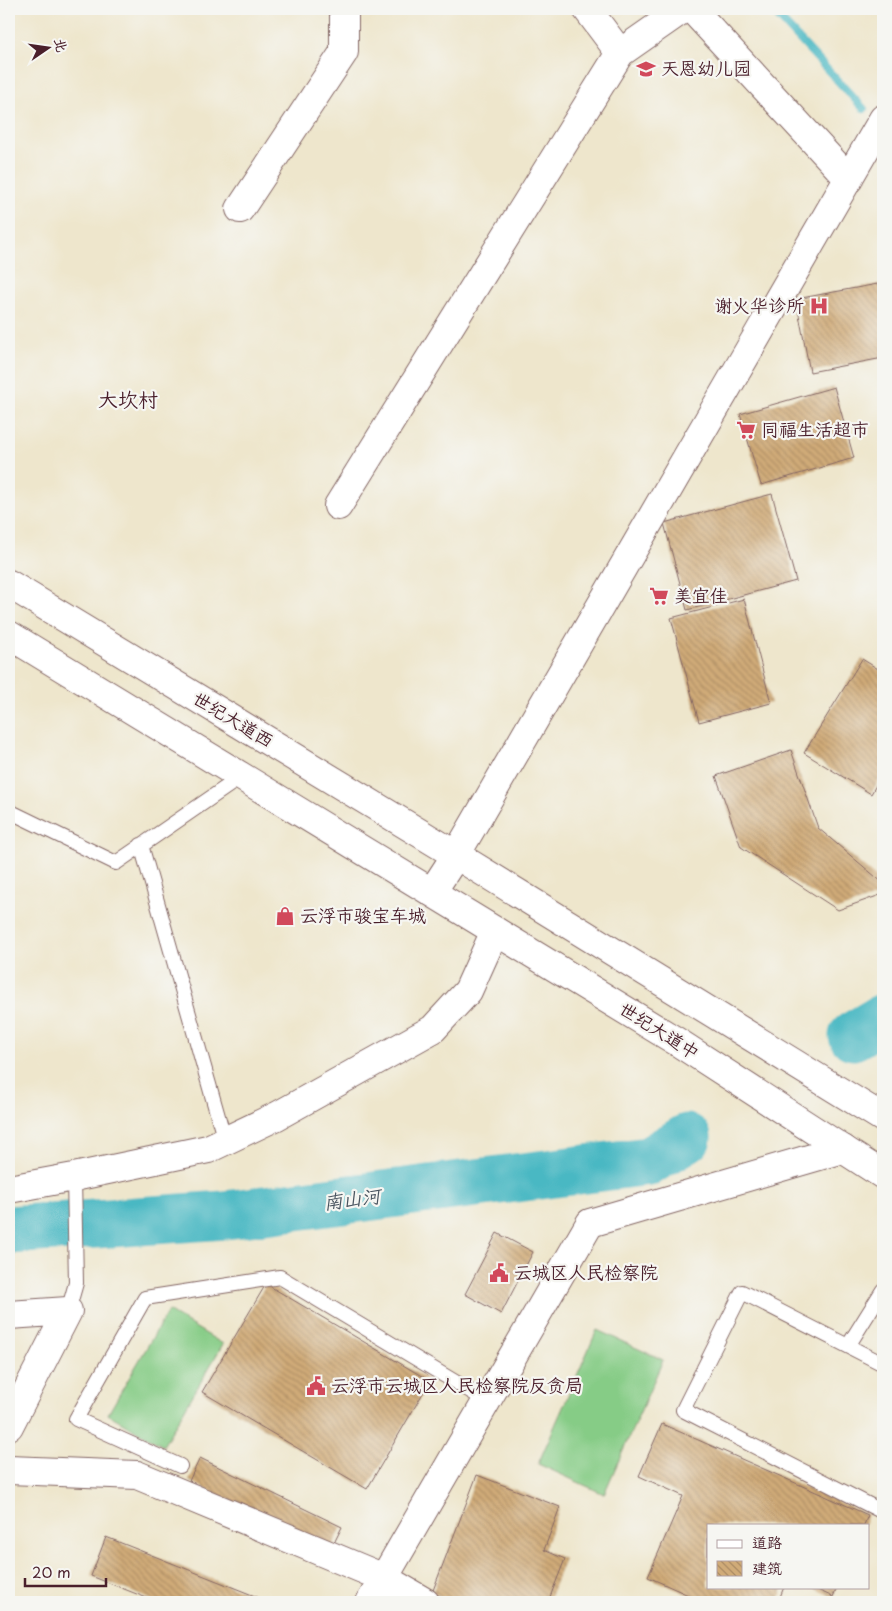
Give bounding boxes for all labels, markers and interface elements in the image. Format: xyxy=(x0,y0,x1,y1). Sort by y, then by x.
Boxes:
north arrow xyxy=(22,22,72,72)
text: 北 xyxy=(49,36,73,54)
place label: 天恩幼儿园 xyxy=(661,54,751,81)
school or university icon: 天恩幼儿园 xyxy=(635,58,657,80)
place label: 谢火华诊所 xyxy=(714,291,804,318)
hospital icon: 谢火华诊所 xyxy=(808,295,830,317)
district label: 大坎村 xyxy=(98,384,158,414)
place label: 同福生活超市 xyxy=(761,415,869,442)
supermarket icon: 同福生活超市 xyxy=(735,419,757,441)
place label: 美宜佳 xyxy=(674,581,728,608)
supermarket icon: 美宜佳 xyxy=(648,585,670,607)
street label: 世纪大道西 xyxy=(188,684,279,753)
place label: 云浮市骏宝车城 xyxy=(300,901,426,928)
shop icon: 云浮市骏宝车城 xyxy=(274,905,296,927)
street label: 世纪大道中 xyxy=(614,994,705,1065)
water label: 南山河 xyxy=(322,1180,385,1215)
place label: 云城区人民检察院 xyxy=(514,1258,658,1285)
public building icon: 云城区人民检察院 xyxy=(488,1262,510,1284)
place label: 云浮市云城区人民检察院反贪局 xyxy=(331,1371,583,1398)
public building icon: 云浮市云城区人民检察院反贪局 xyxy=(305,1375,327,1397)
legend xyxy=(707,1524,870,1588)
text: 道路 xyxy=(752,1530,782,1553)
scale bar xyxy=(25,1556,106,1588)
text: 建筑 xyxy=(752,1556,782,1579)
text: 20 m xyxy=(32,1560,71,1583)

